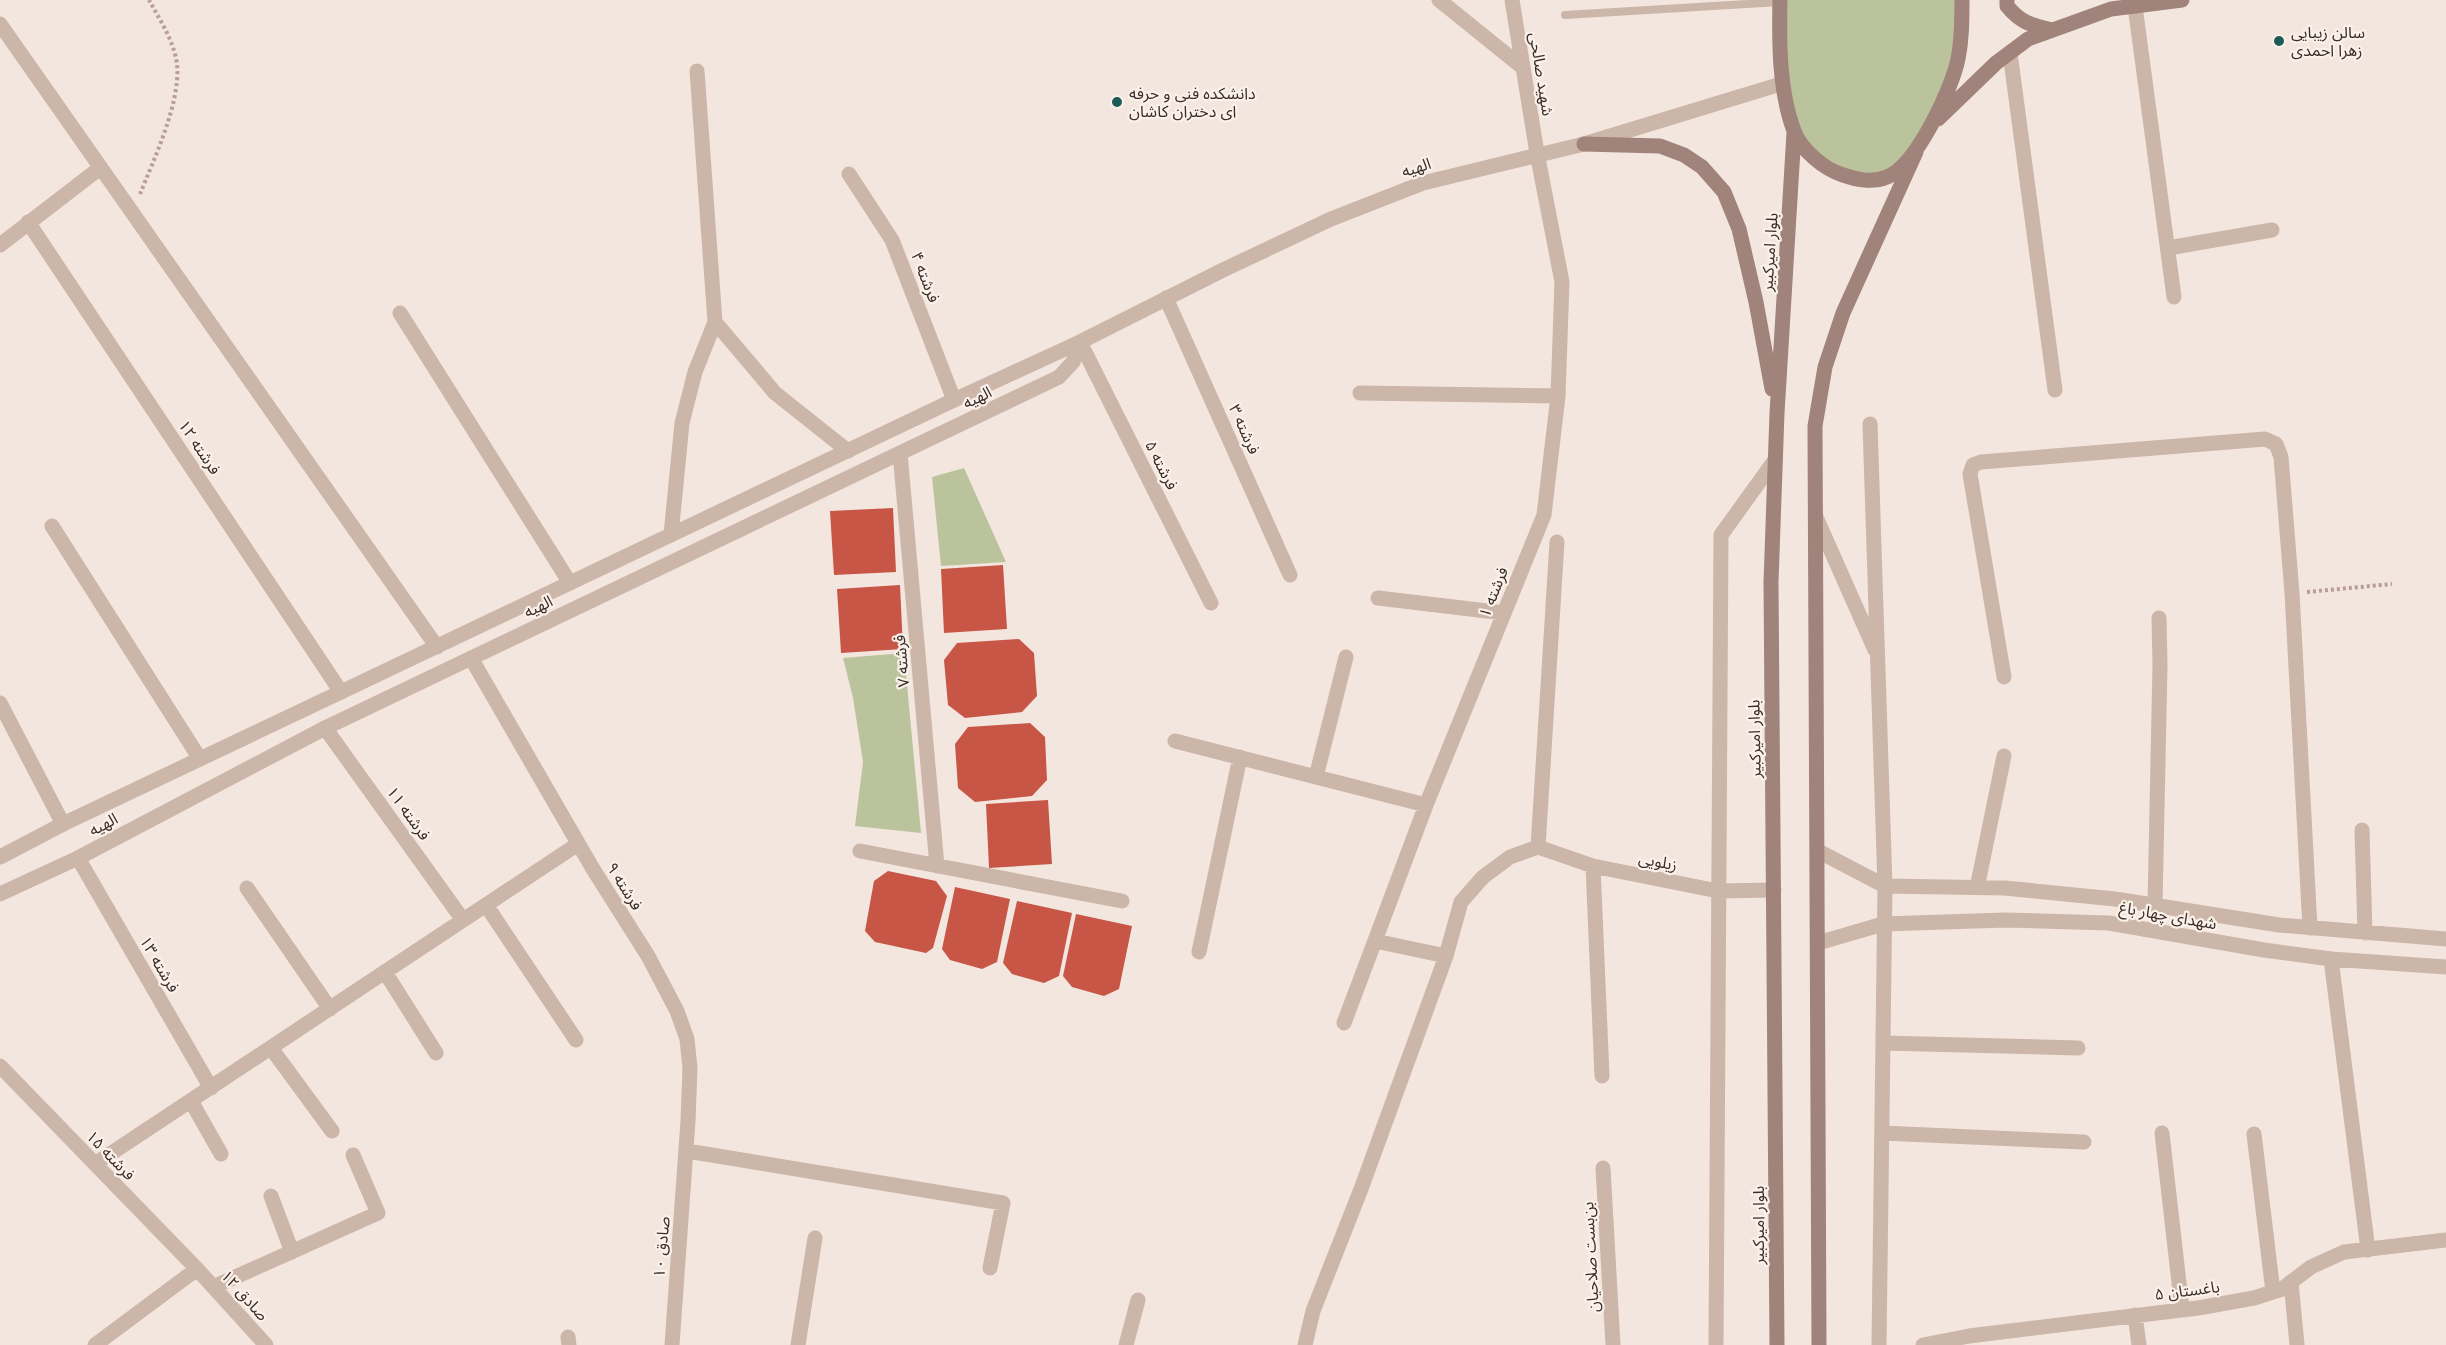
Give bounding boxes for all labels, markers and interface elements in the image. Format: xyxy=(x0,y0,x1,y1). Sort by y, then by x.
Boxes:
place label: سالن‌ زیبایی زهرا احمدی xyxy=(2291,21,2365,61)
street label: شهید صالحی xyxy=(1525,31,1559,117)
marker: سالن‌ زیبایی زهرا احمدی xyxy=(2272,34,2286,48)
place label: دانشکده فنی و حرفه ای دختران کاشان xyxy=(1129,82,1256,122)
marker: دانشکده فنی و حرفه ای دختران کاشان xyxy=(1110,95,1124,109)
street label: الهیه xyxy=(1398,152,1434,182)
street label: بلوار امیرکبیر xyxy=(1755,212,1783,293)
street label: فرشته ۴ xyxy=(906,249,946,305)
street label: الهیه xyxy=(959,381,995,413)
street label: فرشته ۳ xyxy=(1224,400,1266,458)
street label: فرشته ۱۲ xyxy=(174,415,226,479)
street label: فرشته ۵ xyxy=(1140,437,1184,493)
street label: فرشته ۱ xyxy=(1473,563,1513,621)
street label: الهیه xyxy=(520,590,556,622)
street label: فرشته ۷ xyxy=(888,634,914,688)
street label: بلوار امیرکبیر xyxy=(1742,699,1766,780)
street label: فرشته ۱۱ xyxy=(382,782,436,844)
street label: الهیه xyxy=(85,807,121,841)
street label: زیلویی xyxy=(1637,846,1679,876)
street label: فرشته ۹ xyxy=(602,858,648,914)
street label: شهدای چهار باغ xyxy=(2117,896,2218,936)
street label: فرشته ۱۳ xyxy=(135,932,185,996)
street label: فرشته ۱۵ xyxy=(82,1125,140,1185)
street label: بلوار امیرکبیر xyxy=(1747,1186,1769,1265)
street label: بن‌بست صلاحیان xyxy=(1576,1201,1604,1313)
street label: صادق ۱۰ xyxy=(647,1215,675,1279)
street label: صادق ۱۲ xyxy=(216,1265,274,1325)
street label: باغستان ۵ xyxy=(2153,1275,2221,1305)

